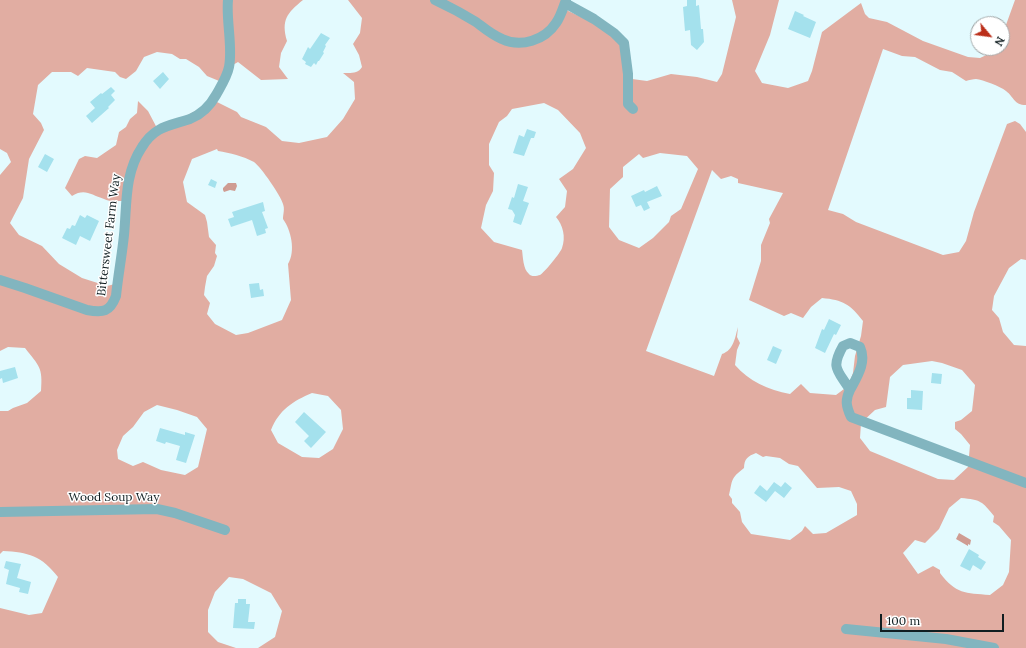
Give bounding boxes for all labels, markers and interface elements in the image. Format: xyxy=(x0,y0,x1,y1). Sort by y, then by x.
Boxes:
north arrow xyxy=(970,16,1010,56)
text: N xyxy=(991,34,1008,48)
street label: Bittersweet Farm Way xyxy=(94,173,124,297)
street label: Wood Soup Way xyxy=(68,491,160,505)
scale bar xyxy=(882,606,1006,632)
text: 100 m xyxy=(887,613,920,628)

